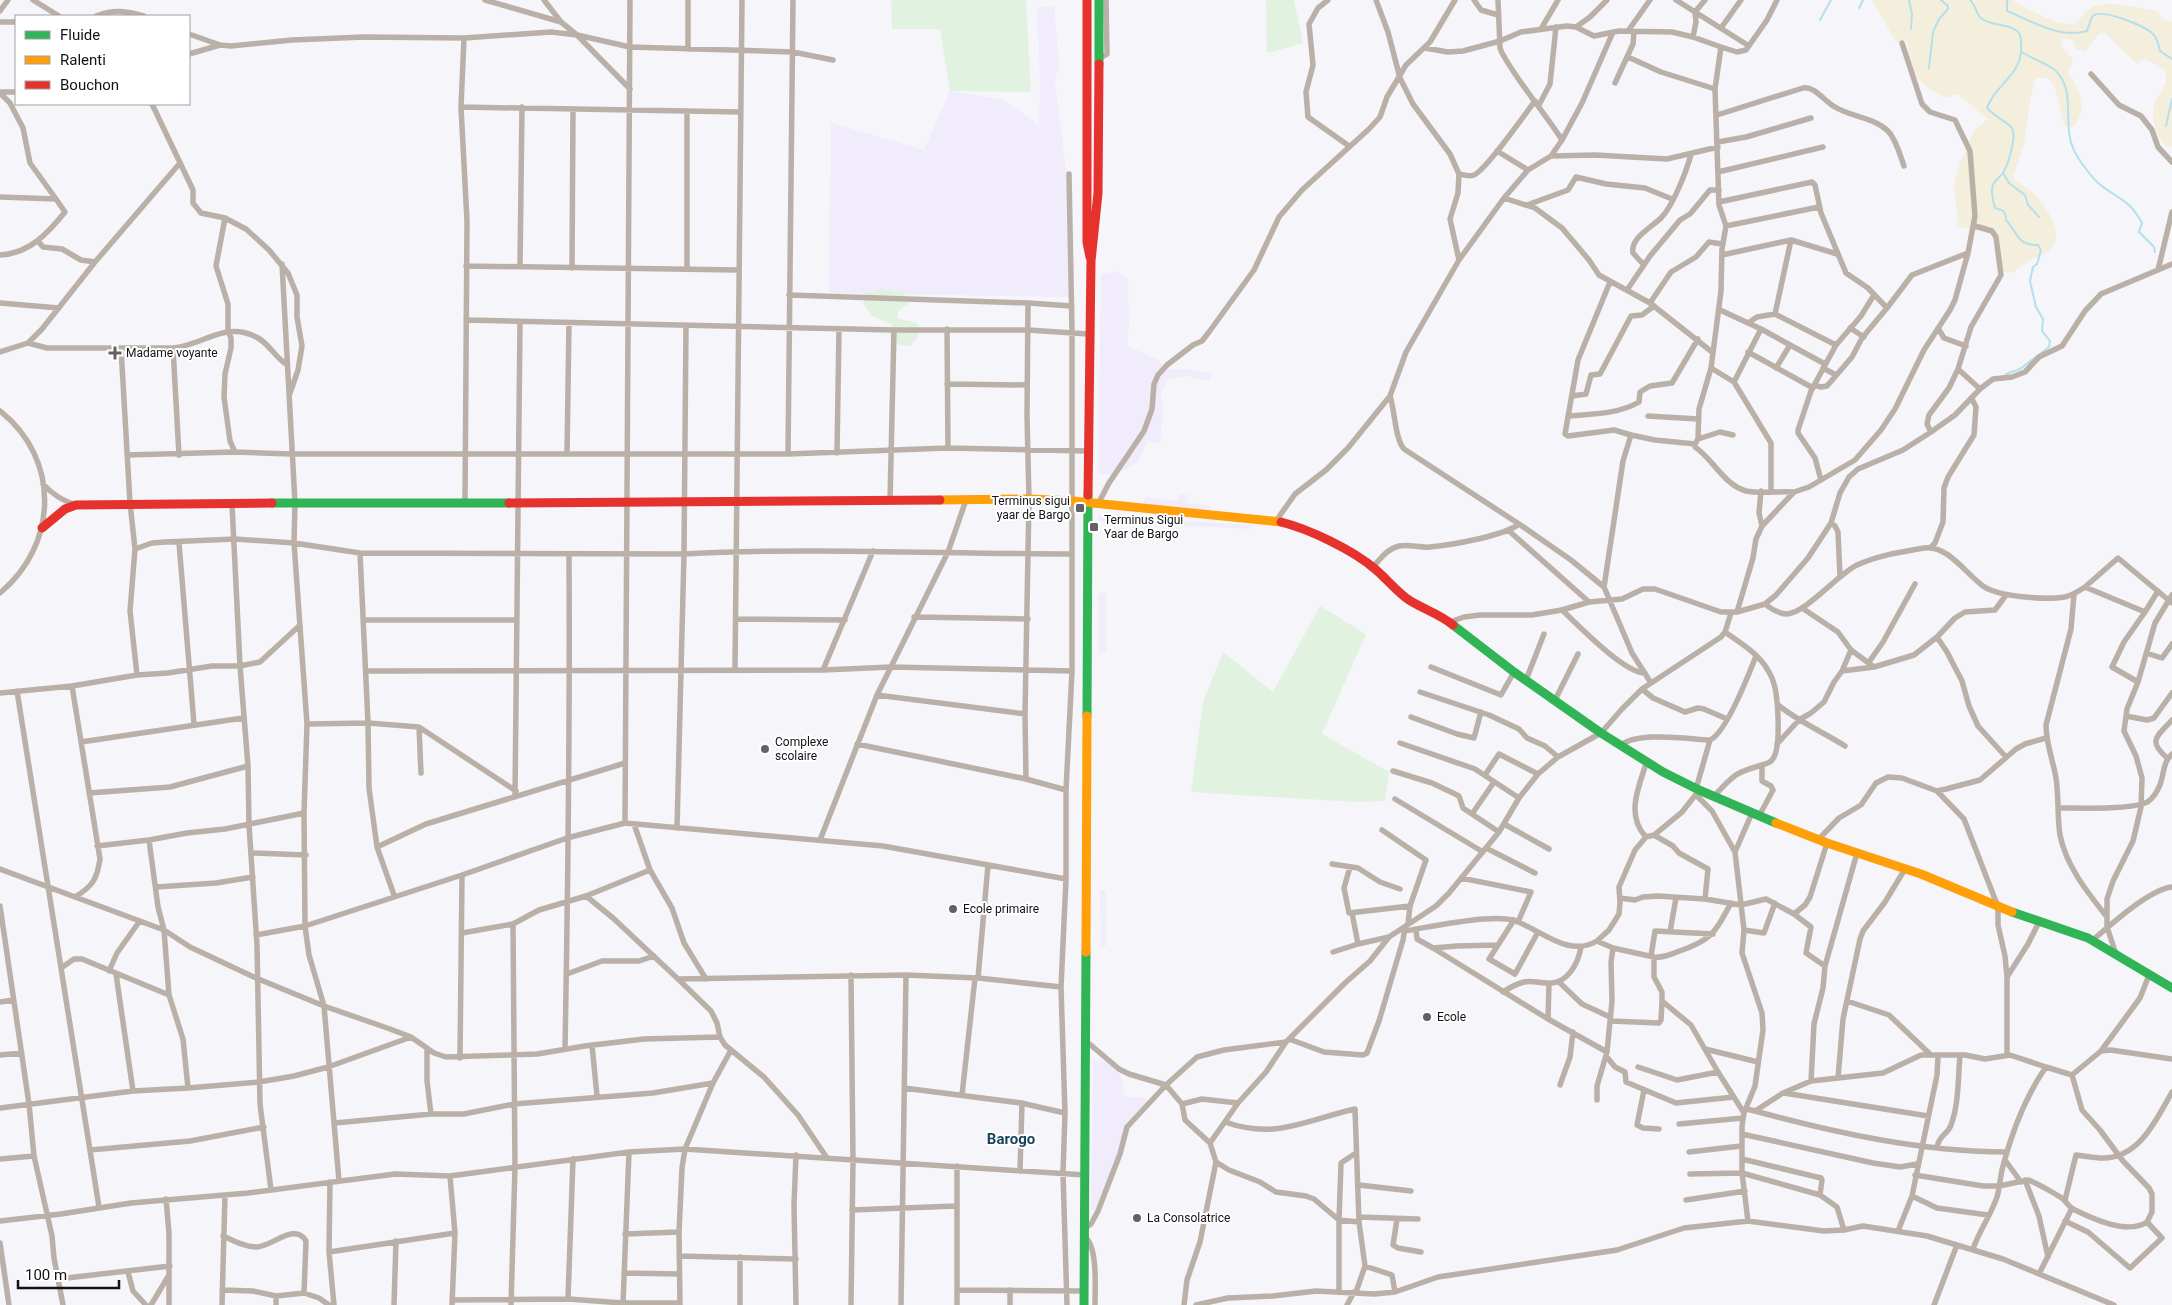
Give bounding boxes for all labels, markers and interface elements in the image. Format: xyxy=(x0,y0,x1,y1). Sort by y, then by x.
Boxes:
legend xyxy=(15,15,190,105)
text: Fluide xyxy=(60,26,100,44)
text: Ralenti xyxy=(60,51,106,69)
text: Bouchon xyxy=(60,76,119,94)
marker: Madame voyante xyxy=(108,346,122,360)
place label: Madame voyante xyxy=(126,346,218,360)
place label: Terminus sigui yaar de Bargo xyxy=(992,494,1070,522)
marker: Terminus sigui yaar de Bargo xyxy=(1074,502,1086,514)
place label: Terminus Sigui Yaar de Bargo xyxy=(1104,513,1183,541)
marker: Terminus Sigui Yaar de Bargo xyxy=(1088,521,1100,533)
place label: Complexe scolaire xyxy=(775,735,828,763)
marker: Complexe scolaire xyxy=(759,743,771,755)
place label: Ecole primaire xyxy=(963,902,1039,916)
marker: Ecole primaire xyxy=(947,903,959,915)
place label: Ecole xyxy=(1437,1010,1466,1024)
marker: Ecole xyxy=(1421,1011,1433,1023)
district label: Barogo xyxy=(987,1130,1035,1148)
place label: La Consolatrice xyxy=(1147,1211,1230,1225)
marker: La Consolatrice xyxy=(1131,1212,1143,1224)
scale bar xyxy=(18,1258,119,1290)
text: 100 m xyxy=(25,1266,67,1284)

